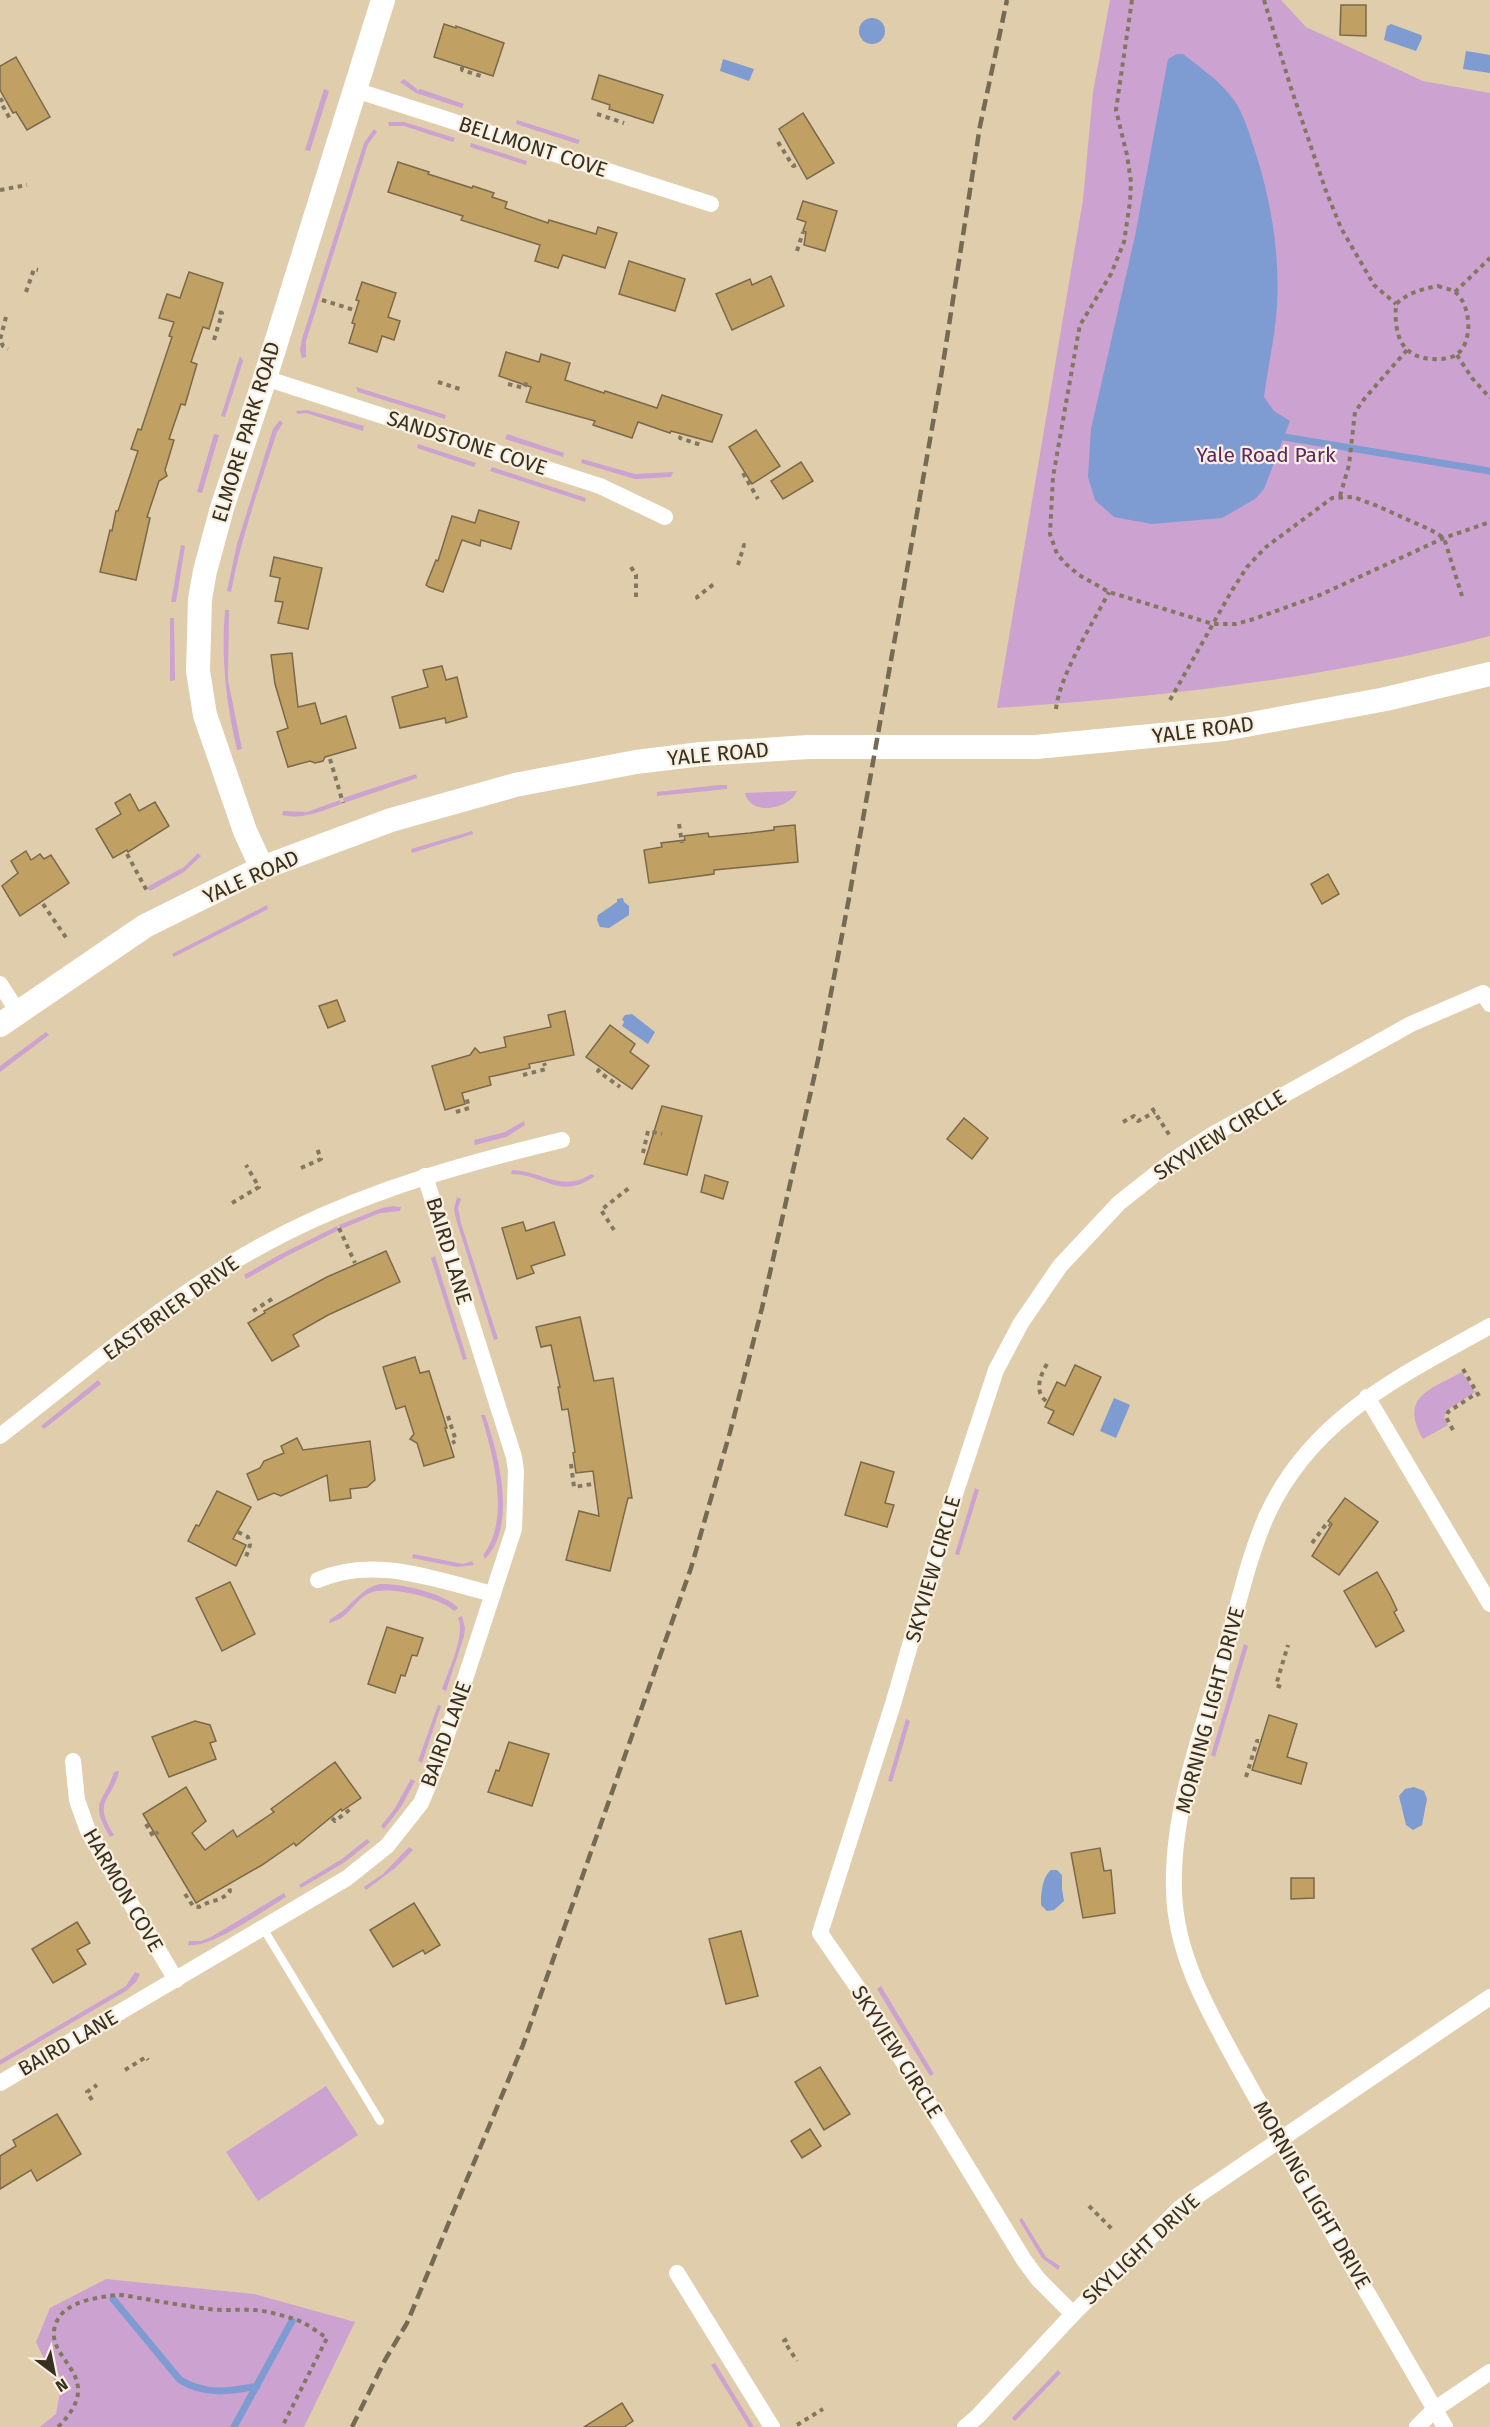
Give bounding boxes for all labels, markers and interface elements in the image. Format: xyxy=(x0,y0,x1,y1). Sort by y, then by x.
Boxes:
street label: BELLMONT COVE xyxy=(455,111,611,183)
street label: ELMORE PARK ROAD xyxy=(206,338,286,526)
street label: SANDSTONE COVE xyxy=(384,405,550,481)
park label: Yale Road Park xyxy=(1196,442,1336,468)
street label: YALE ROAD xyxy=(1151,711,1255,749)
street label: YALE ROAD xyxy=(666,737,770,771)
street label: YALE ROAD xyxy=(199,844,303,910)
street label: SKYVIEW CIRCLE xyxy=(1149,1084,1291,1186)
street label: BAIRD LANE xyxy=(420,1194,478,1308)
street label: EASTBRIER DRIVE xyxy=(98,1250,244,1366)
street label: SKYVIEW CIRCLE xyxy=(900,1493,966,1645)
street label: MORNING LIGHT DRIVE xyxy=(1170,1604,1250,1816)
street label: BAIRD LANE xyxy=(415,1678,477,1790)
street label: HARMON COVE xyxy=(77,1824,169,1956)
street label: SKYVIEW CIRCLE xyxy=(846,1981,948,2123)
street label: BAIRD LANE xyxy=(14,2004,122,2082)
street label: MORNING LIGHT DRIVE xyxy=(1247,2096,1377,2294)
street label: SKYLIGHT DRIVE xyxy=(1077,2188,1205,2310)
north arrow xyxy=(24,2343,84,2403)
text: N xyxy=(52,2374,71,2396)

